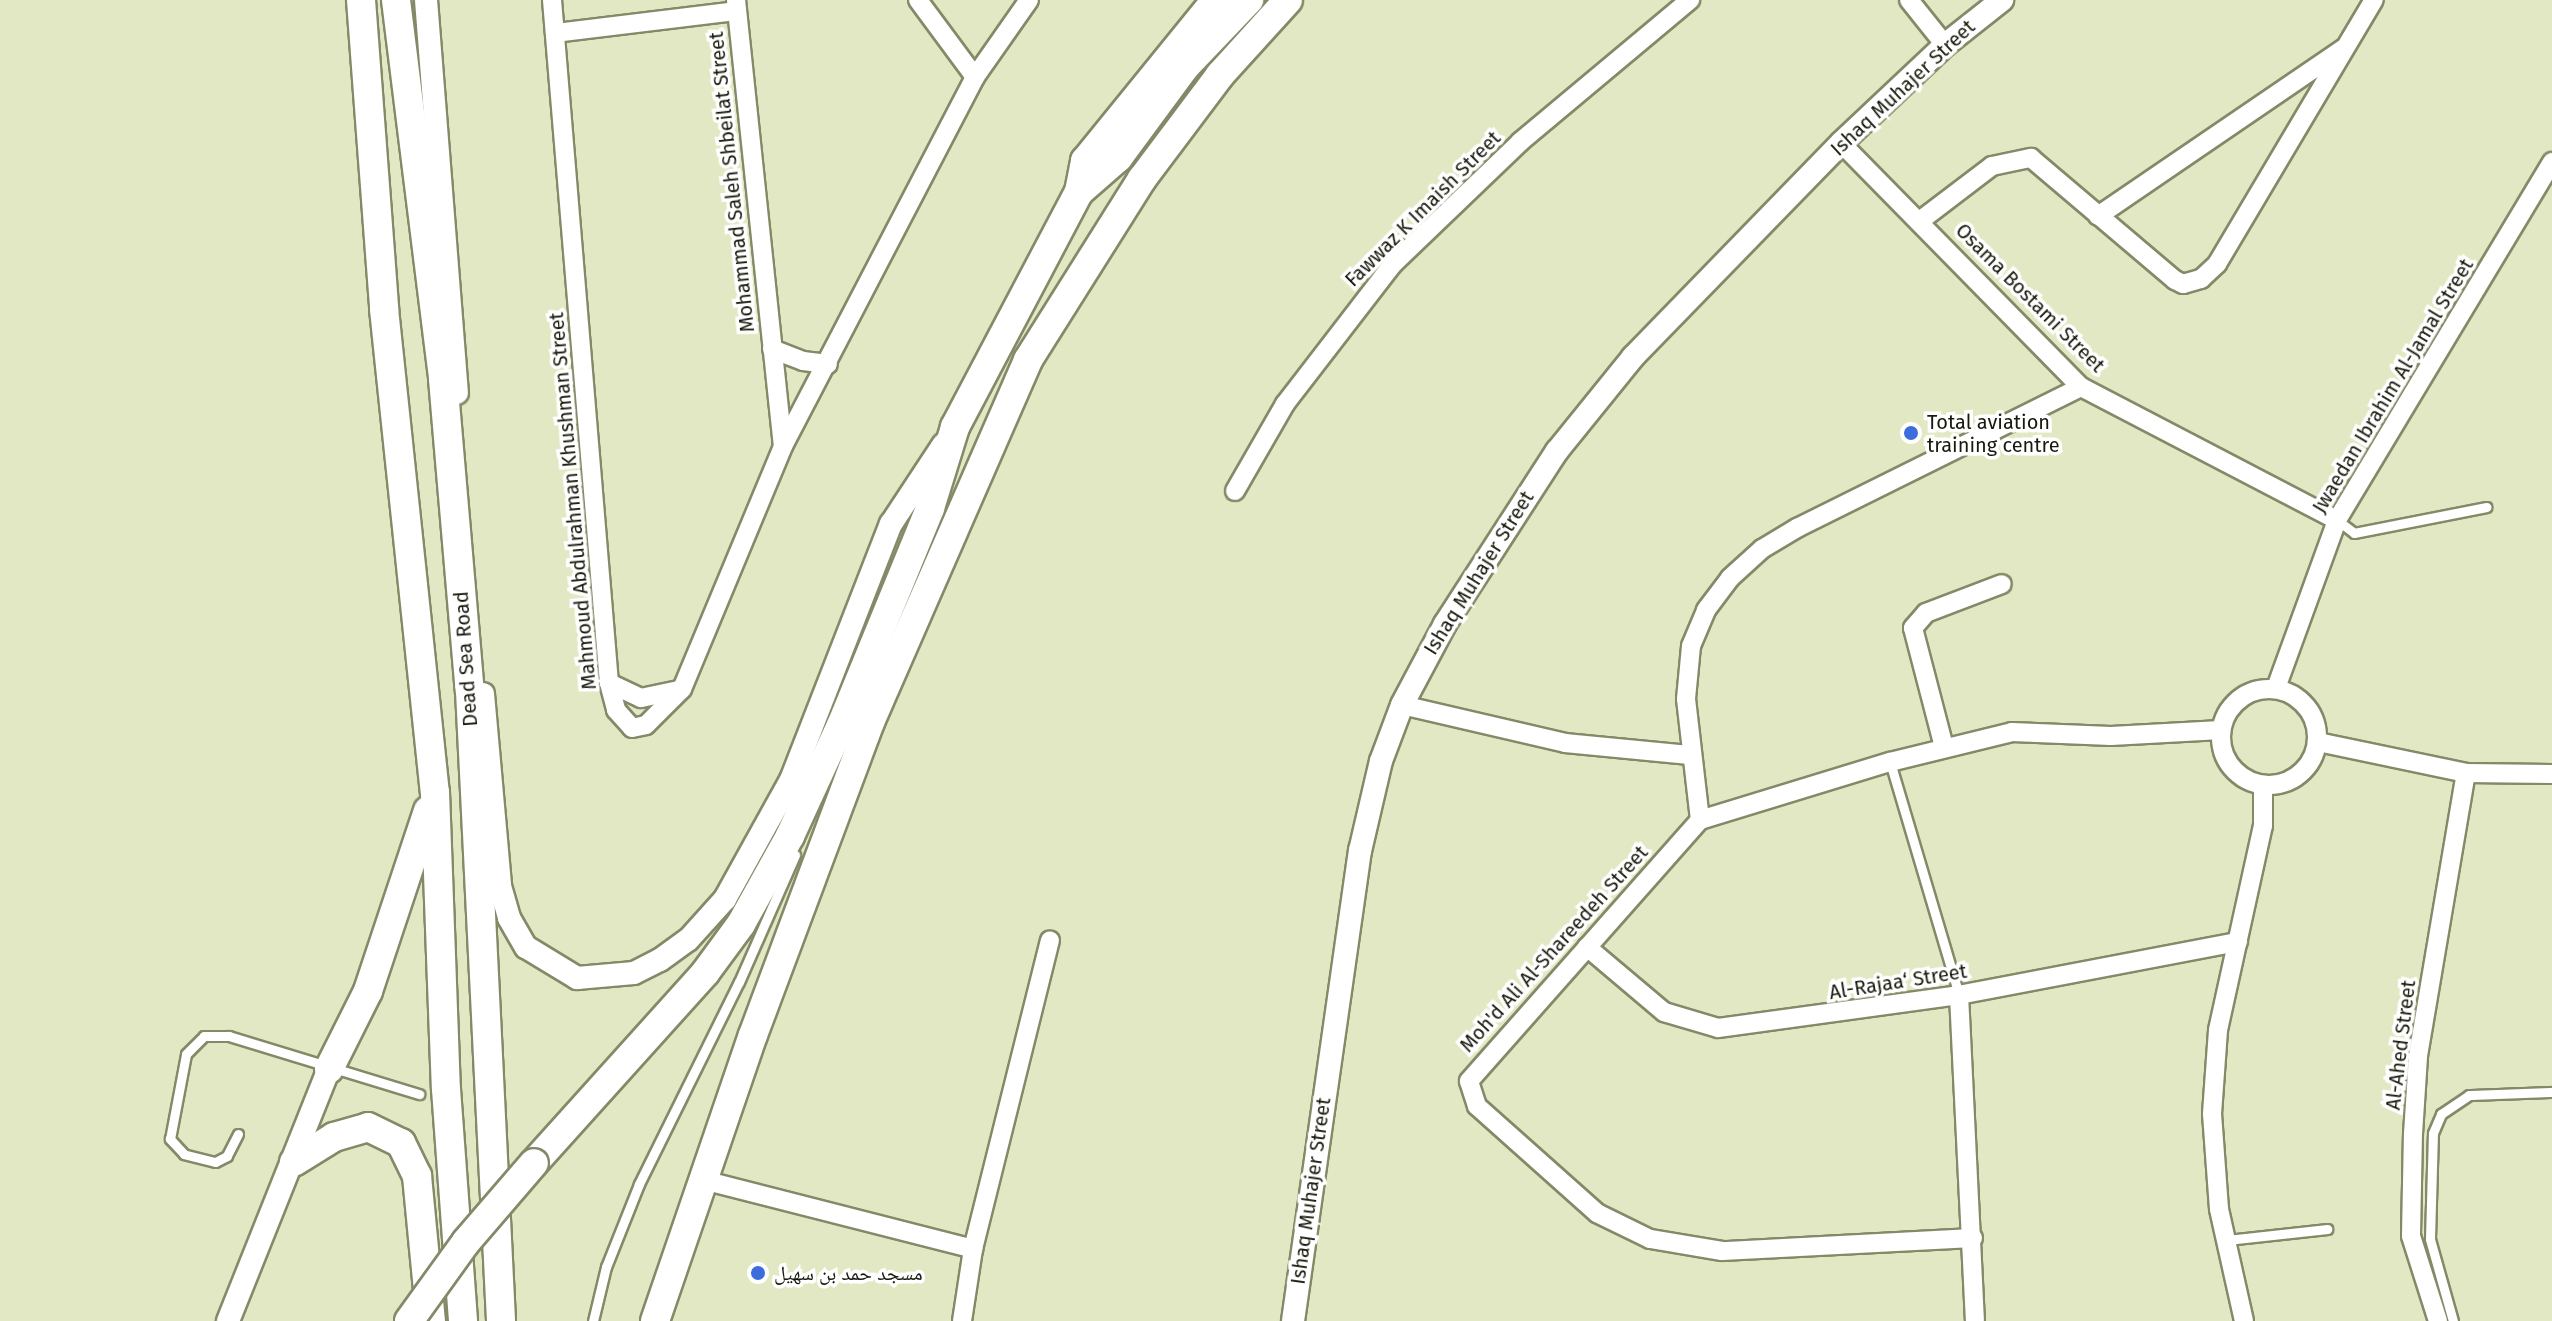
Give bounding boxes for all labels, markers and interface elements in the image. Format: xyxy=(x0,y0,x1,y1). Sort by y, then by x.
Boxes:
street label: Ishaq Muhajer Street xyxy=(1826,15,1980,161)
street label: Mohammad Saleh Shbeilat Street xyxy=(704,31,760,333)
street label: Fawwaz K Imaish Street xyxy=(1340,126,1506,292)
street label: Osama Bostami Street xyxy=(1951,219,2109,377)
street label: Jwaedan Ibrahim Al-Jamal Street xyxy=(2307,254,2479,518)
street label: Mahmoud Abdulrahman Khushman Street xyxy=(545,311,601,691)
place label: Total aviation training centre xyxy=(1927,410,2060,457)
marker: Total aviation training centre xyxy=(1902,424,1920,442)
street label: Ishaq Muhajer Street xyxy=(1419,487,1539,659)
street label: Dead Sea Road xyxy=(449,591,483,727)
street label: Moh'd Ali Al-Shareedeh Street xyxy=(1455,841,1653,1057)
street label: Al-Rajaa‘ Street xyxy=(1828,959,1968,1005)
street label: Al-Ahed Street xyxy=(2381,979,2421,1111)
street label: Ishaq Muhajer Street xyxy=(1286,1096,1336,1286)
place label: مسجد حمد بن سهيل xyxy=(774,1261,923,1285)
marker: مسجد حمد بن سهيل xyxy=(749,1264,767,1282)

